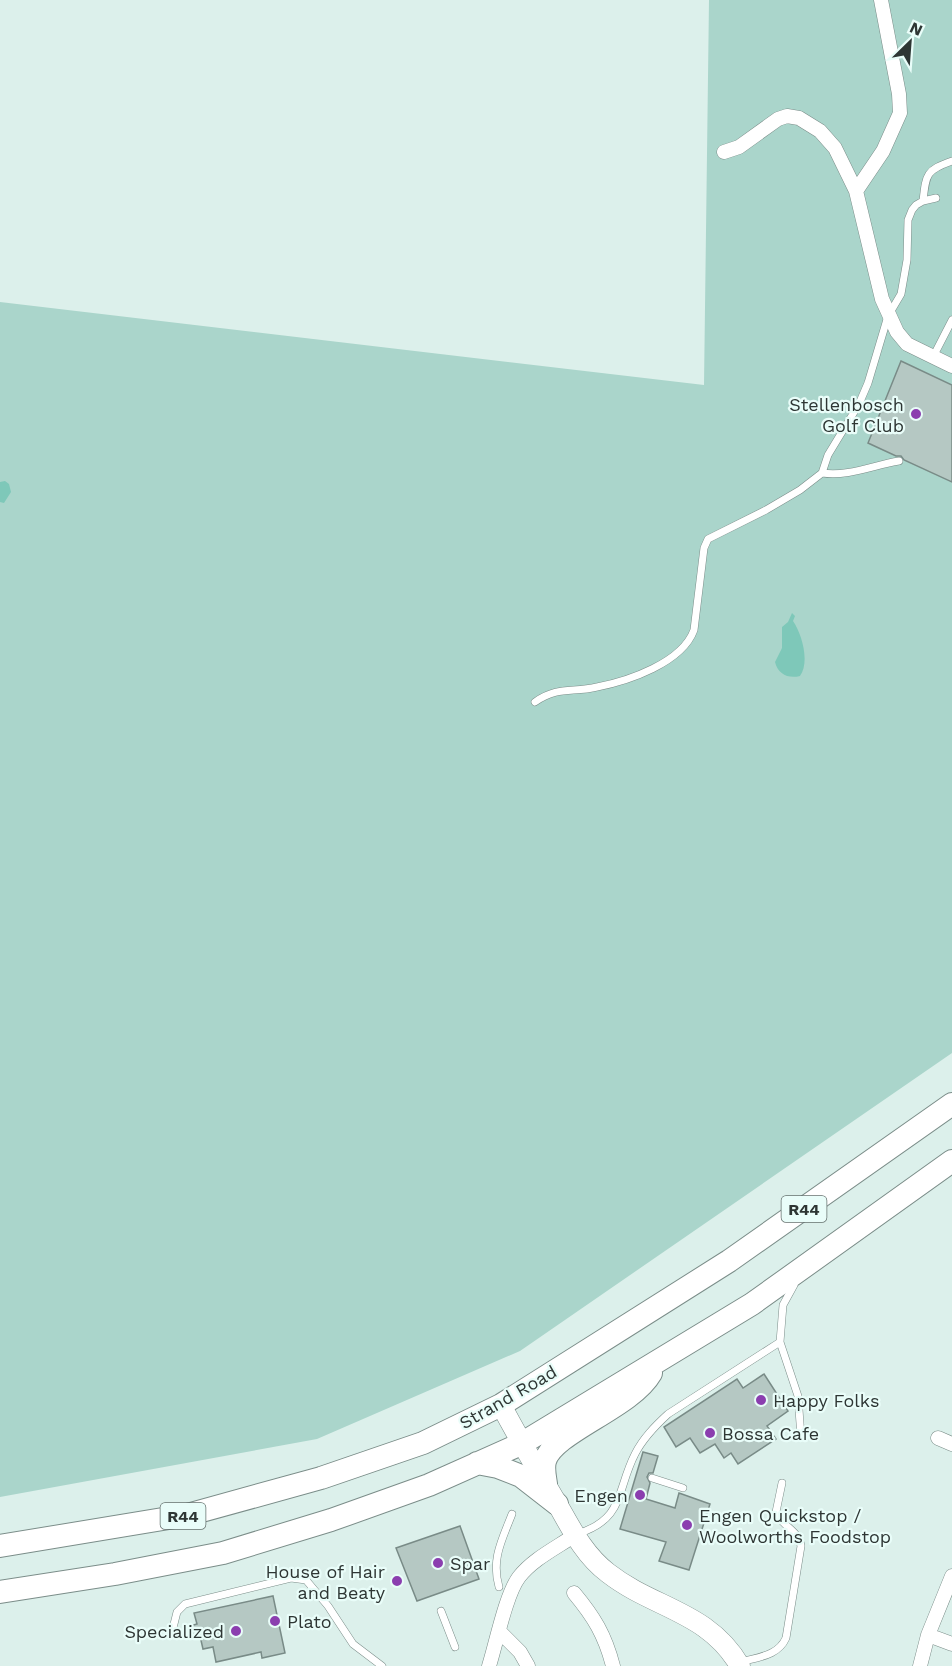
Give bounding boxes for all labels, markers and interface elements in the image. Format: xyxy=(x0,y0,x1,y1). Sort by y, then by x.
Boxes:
north arrow xyxy=(880,12,940,72)
text: N xyxy=(907,18,926,40)
place label: Stellenbosch Golf Club xyxy=(789,394,904,436)
marker: Stellenbosch Golf Club xyxy=(909,407,923,421)
road number: R44 xyxy=(782,1196,826,1222)
street label: Strand Road xyxy=(456,1361,560,1433)
place label: Happy Folks xyxy=(773,1390,879,1411)
marker: Happy Folks xyxy=(754,1393,768,1407)
place label: Bossa Cafe xyxy=(722,1423,819,1444)
marker: Bossa Cafe xyxy=(703,1426,717,1440)
place label: Engen xyxy=(574,1485,628,1506)
marker: Engen xyxy=(633,1488,647,1502)
road number: R44 xyxy=(160,1503,206,1529)
place label: Engen Quickstop / Woolworths Foodstop xyxy=(699,1505,891,1547)
marker: Engen Quickstop / Woolworths Foodstop xyxy=(680,1518,694,1532)
place label: Spar xyxy=(450,1553,490,1574)
marker: Spar xyxy=(431,1556,445,1570)
place label: House of Hair and Beaty xyxy=(265,1561,386,1603)
marker: House of Hair and Beaty xyxy=(390,1574,404,1588)
place label: Plato xyxy=(287,1611,332,1632)
marker: Plato xyxy=(268,1614,282,1628)
place label: Specialized xyxy=(124,1621,224,1642)
marker: Specialized xyxy=(229,1624,243,1638)

